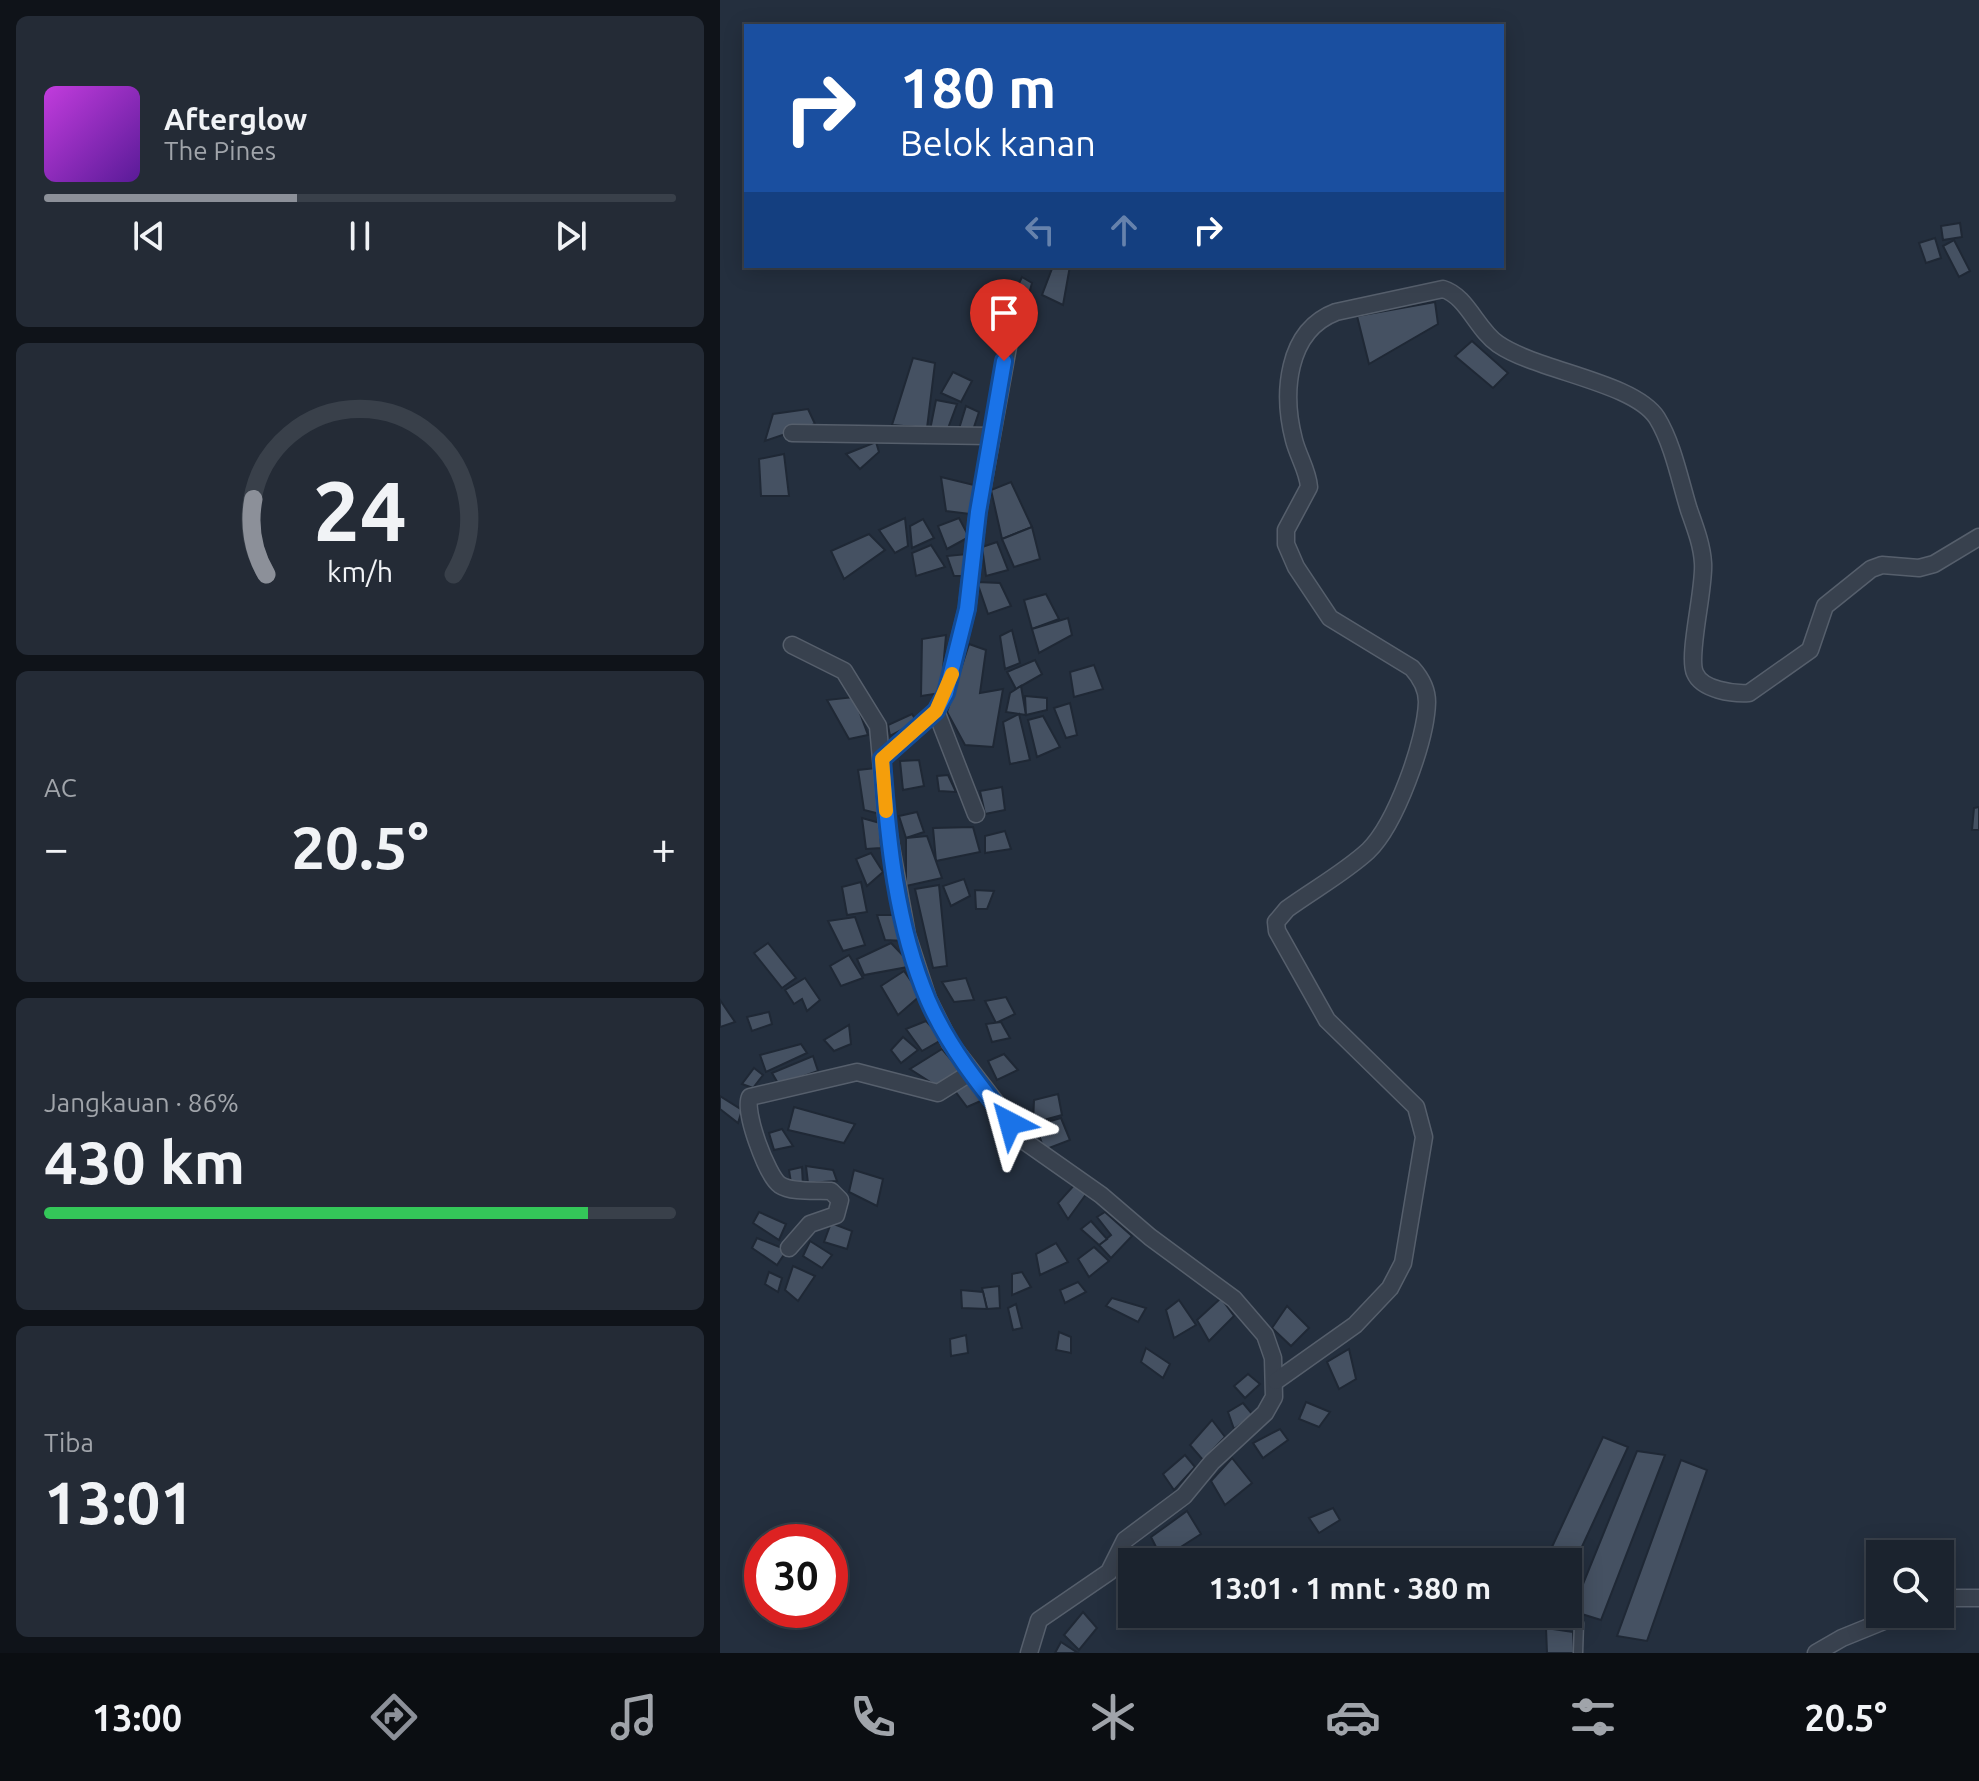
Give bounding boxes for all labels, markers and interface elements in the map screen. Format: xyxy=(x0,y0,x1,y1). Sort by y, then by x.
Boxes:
icon: right xyxy=(768,56,872,160)
text: 180 m xyxy=(900,56,1056,119)
text: Afterglow xyxy=(164,102,307,136)
text: Belok kanan xyxy=(900,122,1096,163)
text: The Pines xyxy=(164,136,276,165)
icon: left xyxy=(1018,208,1062,252)
icon: ahead xyxy=(1102,208,1146,252)
icon: right xyxy=(1186,208,1230,252)
icon: previous xyxy=(127,214,171,258)
icon: pause xyxy=(338,214,382,258)
icon: next xyxy=(549,214,593,258)
pin xyxy=(970,279,1038,361)
icon: arrive xyxy=(982,291,1026,335)
text: 24 xyxy=(313,463,407,557)
text: km/h xyxy=(327,555,393,587)
text: AC xyxy=(44,773,77,802)
text: 20.5° xyxy=(291,813,429,880)
text: − xyxy=(44,823,69,872)
text: + xyxy=(651,823,676,872)
position arrow xyxy=(968,1081,1052,1165)
text: Jangkauan · 86% xyxy=(44,1088,239,1117)
text: 430 km xyxy=(44,1128,245,1195)
text: Tiba xyxy=(44,1428,94,1457)
text: 13:01 xyxy=(44,1468,194,1535)
speed limit sign: 30 xyxy=(744,1524,848,1628)
map controls xyxy=(1866,1540,1954,1628)
button: search xyxy=(1866,1540,1954,1628)
text: 13:01 · 1 mnt · 380 m xyxy=(1209,1571,1491,1605)
icon: directions xyxy=(366,1689,422,1745)
icon: music xyxy=(606,1689,662,1745)
icon: phone xyxy=(845,1689,901,1745)
icon: climate xyxy=(1085,1689,1141,1745)
icon: car xyxy=(1325,1689,1381,1745)
icon: filters xyxy=(1565,1689,1621,1745)
text: 13:00 xyxy=(92,1697,182,1738)
text: 20.5° xyxy=(1805,1697,1887,1738)

